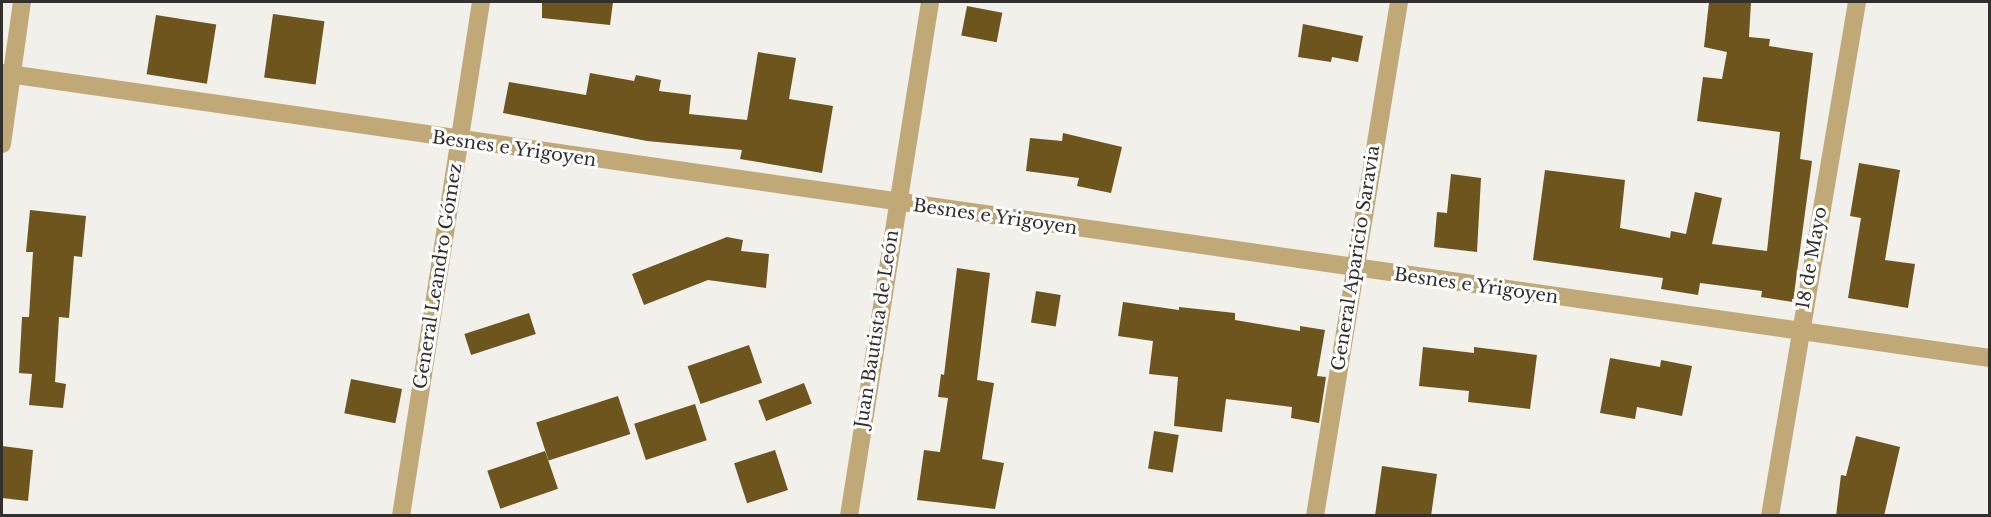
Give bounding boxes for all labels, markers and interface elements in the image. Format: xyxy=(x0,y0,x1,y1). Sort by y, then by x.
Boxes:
street label: Besnes e Yrigoyen xyxy=(430,127,598,171)
street label: General Aparicio Saravia xyxy=(1327,143,1385,373)
street label: General Leandro Gómez xyxy=(409,161,467,391)
street label: Besnes e Yrigoyen xyxy=(911,195,1079,239)
street label: 18 de Mayo xyxy=(1792,205,1832,311)
street label: Juan Bautista de León xyxy=(851,228,903,430)
street label: Besnes e Yrigoyen xyxy=(1392,264,1560,308)

